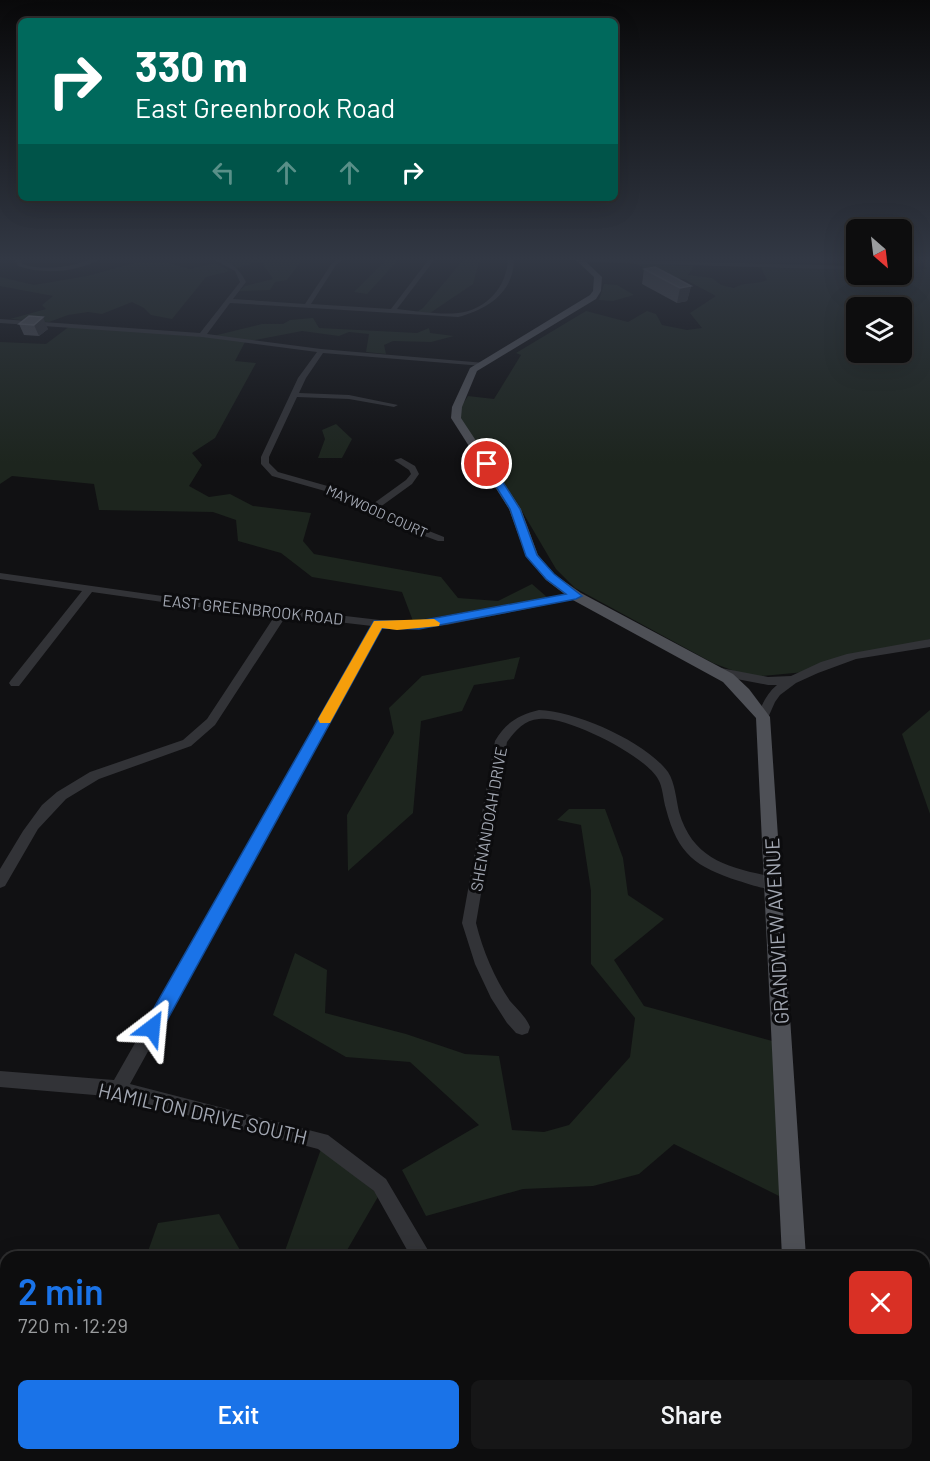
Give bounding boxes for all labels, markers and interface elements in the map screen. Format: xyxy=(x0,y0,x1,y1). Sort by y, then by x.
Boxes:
text: 330 m xyxy=(135,40,248,90)
icon: right xyxy=(36,42,114,120)
text: East Greenbrook Road xyxy=(135,91,395,123)
icon: left xyxy=(207,156,240,189)
icon: ahead xyxy=(270,156,303,189)
icon: ahead xyxy=(333,156,366,189)
icon: right xyxy=(396,156,429,189)
north arrow xyxy=(846,219,912,285)
map controls xyxy=(846,219,912,363)
button: layers xyxy=(846,297,912,363)
pin xyxy=(461,438,512,489)
icon: arrive xyxy=(470,447,503,480)
street label: MAYWOOD COURT xyxy=(324,481,430,541)
street label: EAST GREENBROOK ROAD xyxy=(162,590,344,628)
street label: SHENANDOAH DRIVE xyxy=(466,745,510,893)
street label: GRANDVIEW AVENUE xyxy=(759,837,793,1025)
position arrow xyxy=(120,996,184,1060)
street label: HAMILTON DRIVE SOUTH xyxy=(96,1077,310,1149)
text: 2 min xyxy=(18,1269,104,1312)
button: close xyxy=(849,1271,912,1334)
text: 720 m · 12:29 xyxy=(18,1313,128,1337)
button: Exit xyxy=(18,1380,459,1449)
button: Share xyxy=(471,1380,912,1449)

